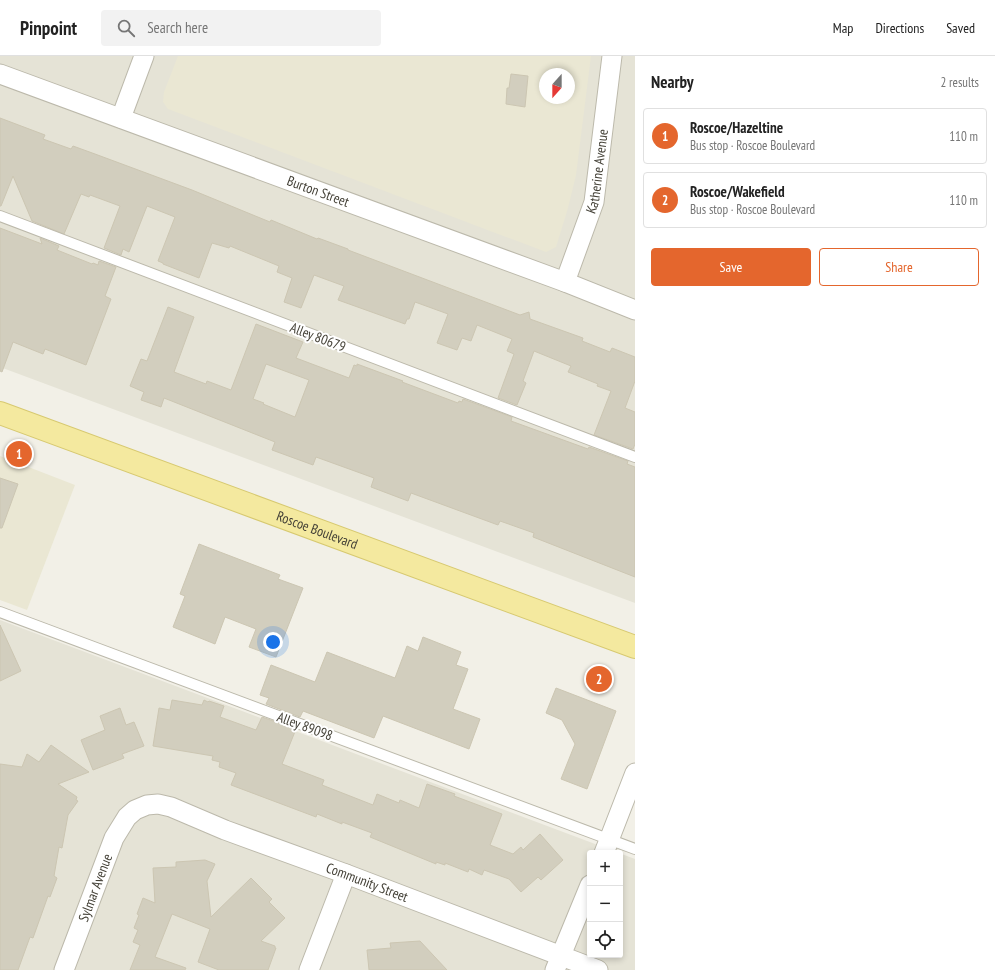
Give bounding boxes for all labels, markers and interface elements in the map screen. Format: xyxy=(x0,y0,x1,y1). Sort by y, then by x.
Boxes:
search box xyxy=(101,10,381,46)
text: Pinpoint xyxy=(20,16,77,40)
icon: search xyxy=(115,17,137,39)
text: Search here xyxy=(147,18,208,37)
text: Map xyxy=(833,19,853,37)
text: Directions xyxy=(875,19,924,37)
text: Saved xyxy=(946,19,975,37)
north arrow xyxy=(539,68,575,104)
text: Nearby xyxy=(651,71,694,93)
text: 2 results xyxy=(940,74,979,91)
text: Roscoe/Hazeltine xyxy=(690,118,783,137)
street label: Katherine Avenue xyxy=(582,128,612,216)
text: 1 xyxy=(662,128,668,145)
text: 110 m xyxy=(949,128,978,145)
text: Bus stop · Roscoe Boulevard xyxy=(690,137,815,154)
street label: Burton Street xyxy=(285,171,352,211)
text: Roscoe/Wakefield xyxy=(690,182,785,201)
text: 2 xyxy=(662,192,668,209)
text: 110 m xyxy=(949,192,978,209)
text: Bus stop · Roscoe Boulevard xyxy=(690,201,815,218)
button: Save xyxy=(651,248,811,286)
button: Share xyxy=(819,248,979,286)
street label: Alley 80679 xyxy=(288,318,348,356)
pin: 1 xyxy=(6,439,32,469)
street label: Roscoe Boulevard xyxy=(274,507,360,553)
your location xyxy=(263,632,283,652)
pin: 2 xyxy=(586,664,612,694)
street label: Alley 89098 xyxy=(275,708,335,744)
map controls xyxy=(587,850,623,958)
button: + xyxy=(587,850,623,886)
street label: Sylmar Avenue xyxy=(74,851,116,924)
street label: Community Street xyxy=(324,859,411,906)
button: − xyxy=(587,886,623,922)
button: locate xyxy=(587,922,623,958)

